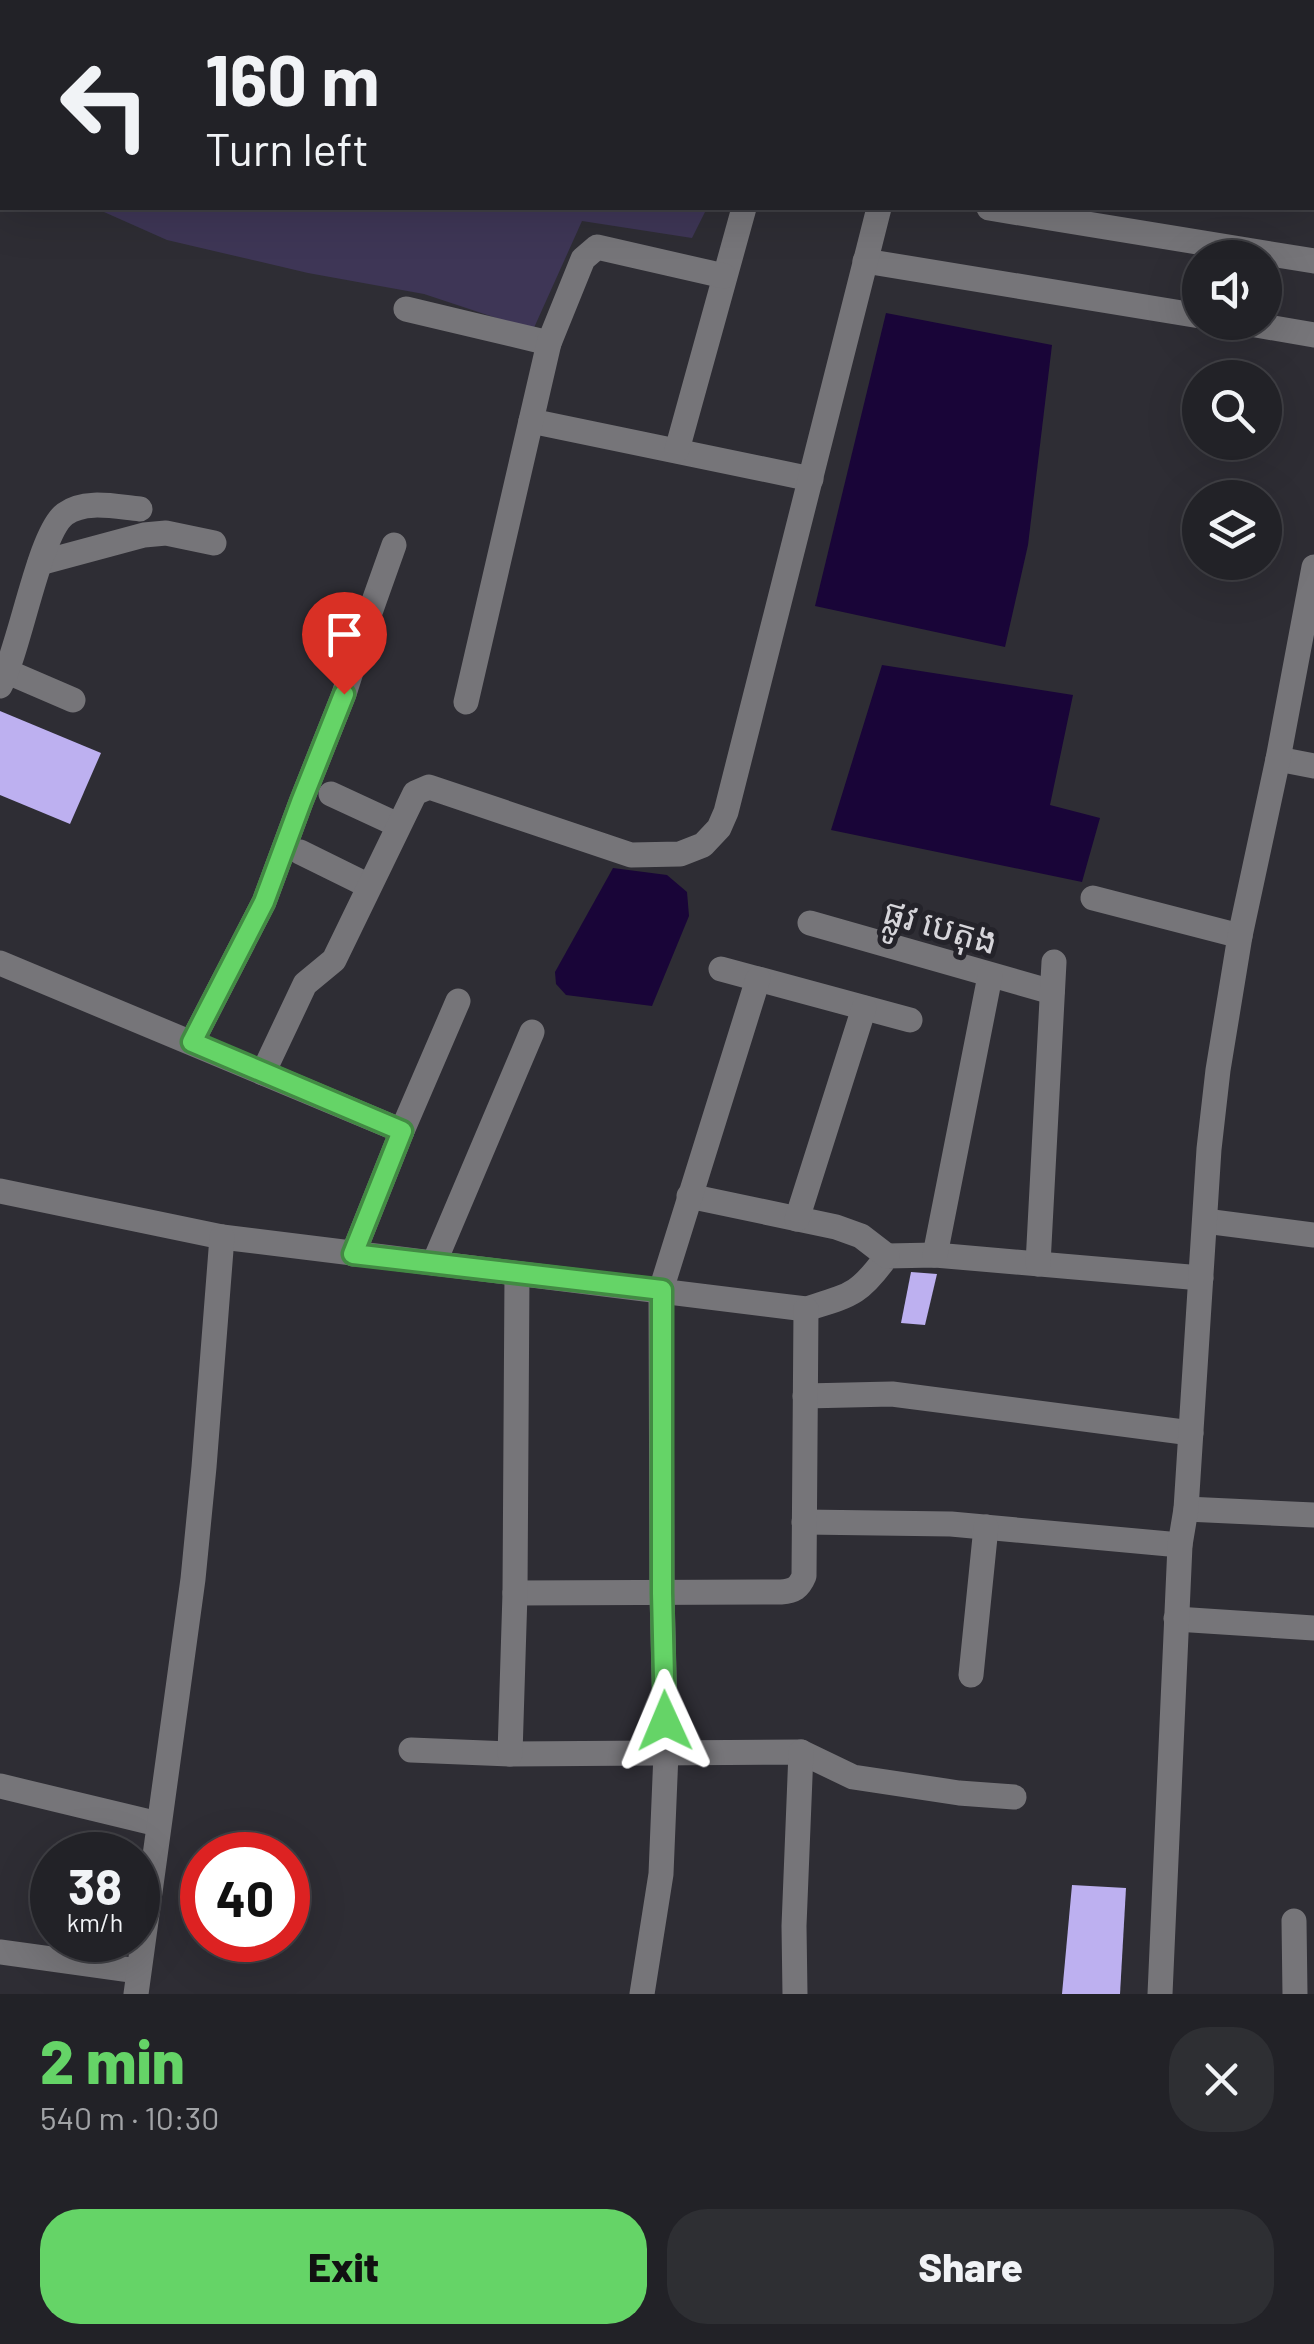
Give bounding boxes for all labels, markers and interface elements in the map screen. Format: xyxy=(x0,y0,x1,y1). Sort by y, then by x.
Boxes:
text: 160 m xyxy=(205,36,380,120)
icon: left xyxy=(40,40,170,170)
text: Turn left xyxy=(205,121,369,175)
map controls xyxy=(1182,240,1282,580)
button: sound xyxy=(1182,240,1282,340)
button: search xyxy=(1182,360,1282,460)
button: layers xyxy=(1182,480,1282,580)
pin xyxy=(302,592,387,695)
icon: arrive xyxy=(317,607,372,662)
street label: ផ្លូវ បេតុង xyxy=(875,889,1003,973)
position arrow xyxy=(613,1669,717,1773)
speed limit sign: 40 xyxy=(180,1832,310,1962)
text: 38 xyxy=(68,1855,122,1915)
text: km/h xyxy=(67,1907,123,1937)
text: 2 min xyxy=(40,2024,185,2096)
button: close xyxy=(1169,2027,1274,2132)
text: 540 m · 10:30 xyxy=(40,2098,219,2136)
button: Exit xyxy=(40,2209,647,2324)
button: Share xyxy=(667,2209,1274,2324)

